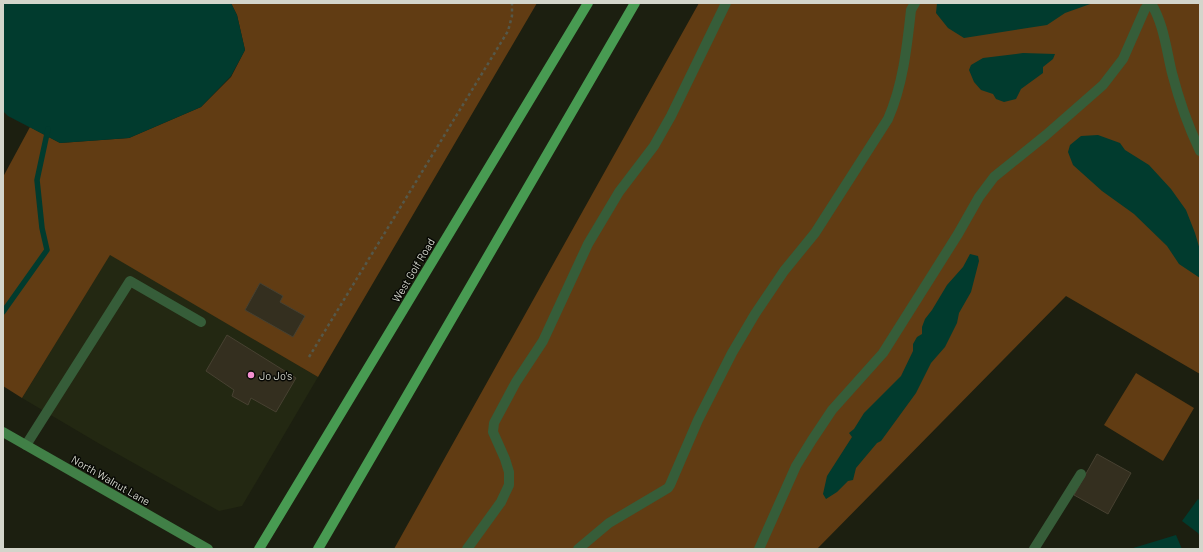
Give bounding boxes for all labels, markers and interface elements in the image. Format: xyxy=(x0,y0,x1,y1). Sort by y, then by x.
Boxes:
street label: West Golf Road xyxy=(389,236,437,304)
place label: Jo Jo's xyxy=(259,369,292,382)
marker: Jo Jo's xyxy=(246,370,256,380)
street label: North Walnut Lane xyxy=(69,452,153,508)

